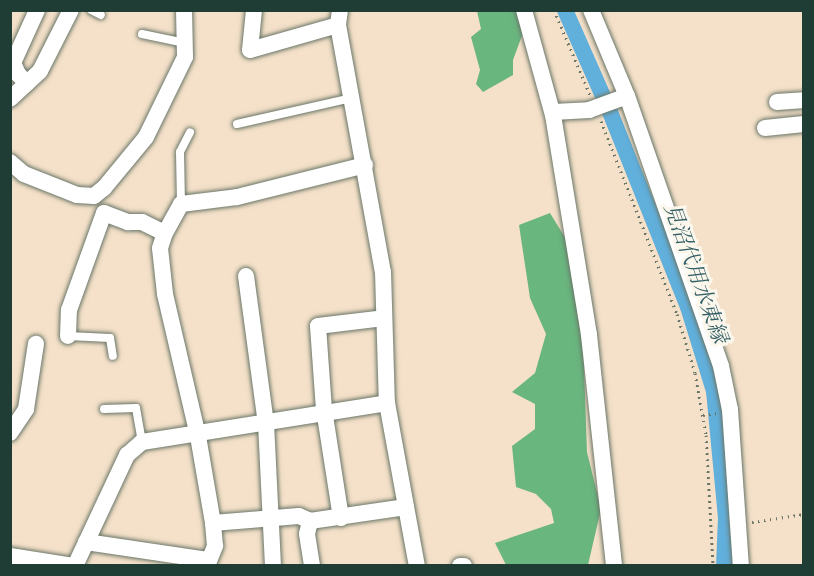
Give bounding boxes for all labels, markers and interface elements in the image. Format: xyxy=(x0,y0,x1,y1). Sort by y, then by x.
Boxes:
water label: 見沼代用水東縁 xyxy=(659,200,733,346)

